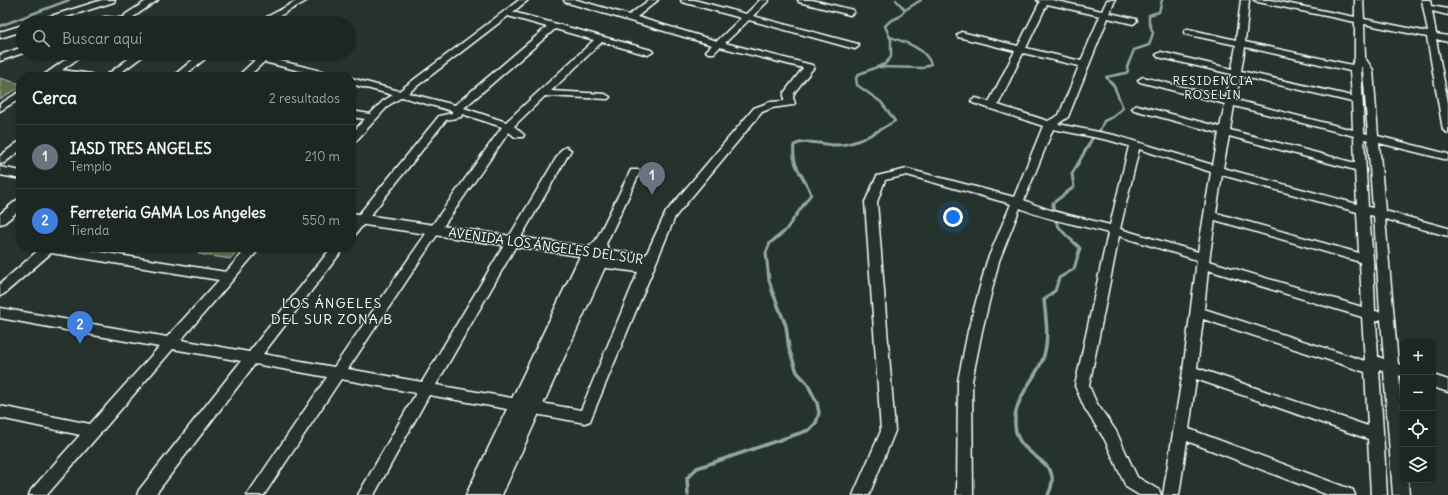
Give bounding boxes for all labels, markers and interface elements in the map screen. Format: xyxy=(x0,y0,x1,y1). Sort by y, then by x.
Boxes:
search box xyxy=(16,16,356,60)
icon: search xyxy=(30,27,52,49)
text: Buscar aquí xyxy=(62,29,142,48)
district label: RESIDENCIA ROSELIN xyxy=(1172,73,1254,102)
text: Cerca xyxy=(32,87,77,109)
text: 2 resultados xyxy=(269,90,340,107)
text: IASD TRES ANGELES xyxy=(70,139,212,158)
text: 1 xyxy=(42,148,48,165)
text: 210 m xyxy=(305,148,340,165)
text: Templo xyxy=(70,158,112,175)
pin: 1 xyxy=(639,162,665,195)
text: Ferreteria GAMA Los Angeles xyxy=(70,203,266,222)
your location xyxy=(943,207,963,227)
text: 2 xyxy=(41,212,49,229)
text: 550 m xyxy=(302,212,340,229)
text: Tienda xyxy=(70,222,109,239)
street label: AVENIDA LOS ÁNGELES DEL SUR xyxy=(447,223,645,268)
district label: LOS ÁNGELES DEL SUR ZONA B xyxy=(271,294,393,328)
pin: 2 xyxy=(67,311,93,344)
map controls xyxy=(1400,339,1436,483)
button: + xyxy=(1400,339,1436,375)
button: − xyxy=(1400,375,1436,411)
button: locate xyxy=(1400,411,1436,447)
button: layers xyxy=(1400,447,1436,483)

